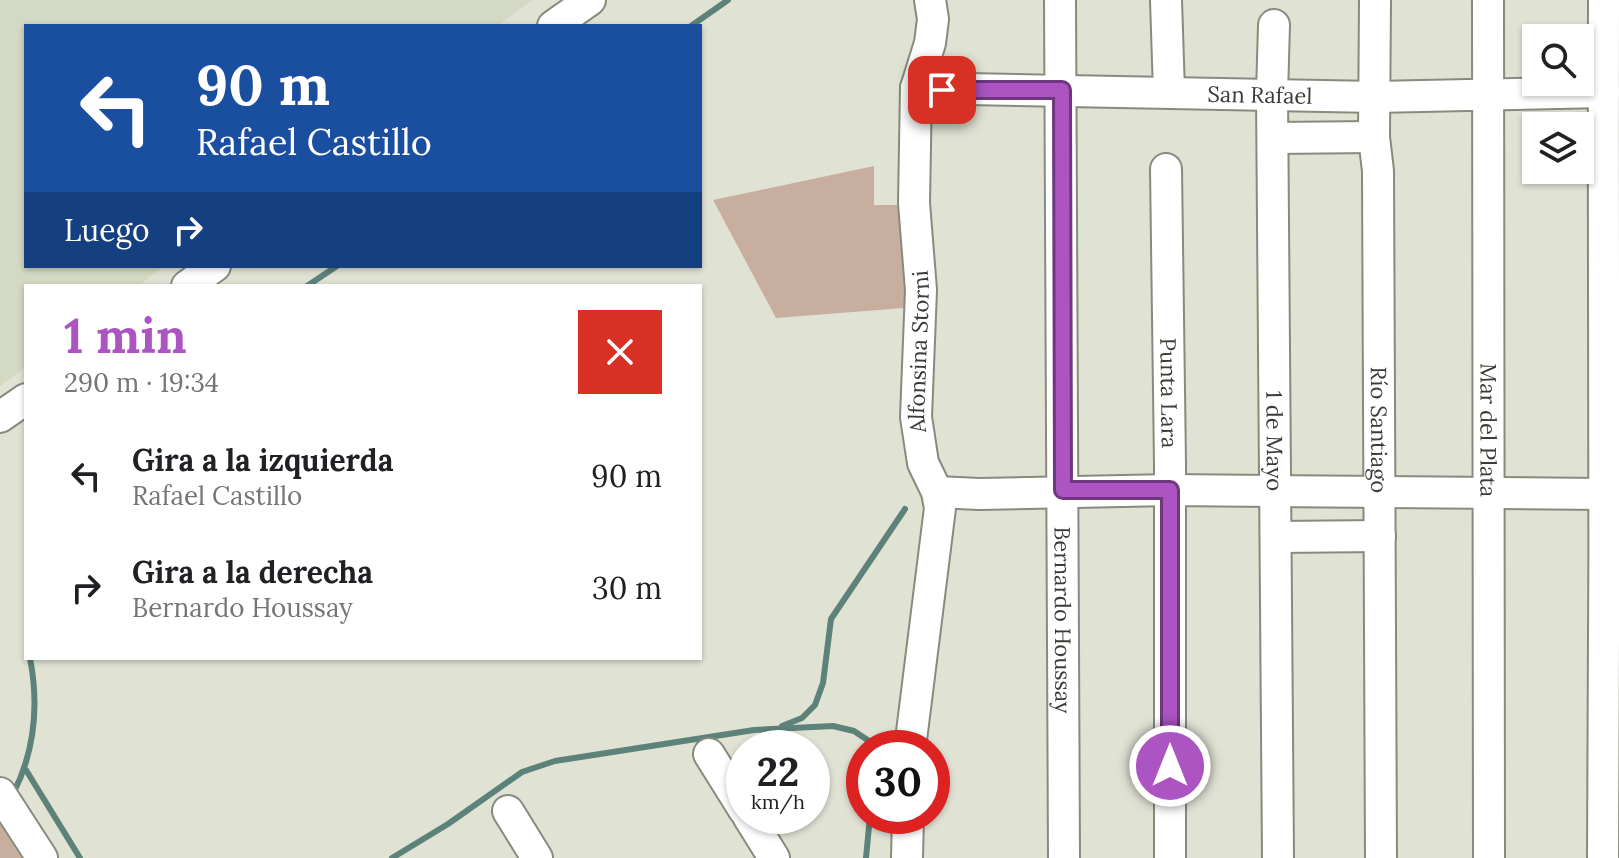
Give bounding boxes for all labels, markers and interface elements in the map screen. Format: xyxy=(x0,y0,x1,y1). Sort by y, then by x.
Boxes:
map controls xyxy=(1522,24,1594,184)
button: search xyxy=(1522,24,1594,96)
text: 90 m xyxy=(196,49,330,120)
icon: left xyxy=(64,56,168,160)
pin xyxy=(908,56,976,124)
icon: arrive xyxy=(920,68,964,112)
street label: San Rafael xyxy=(1207,80,1313,110)
button: layers xyxy=(1522,112,1594,184)
text: Rafael Castillo xyxy=(196,119,432,165)
icon: right xyxy=(166,208,210,252)
text: Luego xyxy=(64,211,150,249)
street label: Alfonsina Storni xyxy=(902,269,935,436)
text: 1 min xyxy=(64,305,187,366)
button: close xyxy=(578,310,662,394)
street label: Punta Lara xyxy=(1154,337,1184,448)
street label: Mar del Plata xyxy=(1474,363,1503,497)
text: 290 m · 19:34 xyxy=(64,366,219,399)
street label: Río Santiago xyxy=(1365,366,1393,493)
street label: 1 de Mayo xyxy=(1260,391,1289,491)
text: Gira a la izquierda xyxy=(132,441,393,479)
icon: left xyxy=(64,454,108,498)
text: 90 m xyxy=(591,457,662,495)
text: Rafael Castillo xyxy=(132,479,302,512)
street label: Bernardo Houssay xyxy=(1048,526,1077,714)
text: Gira a la derecha xyxy=(132,553,373,591)
icon: right xyxy=(64,566,108,610)
text: 30 m xyxy=(592,569,662,607)
text: Bernardo Houssay xyxy=(132,591,353,624)
position arrow xyxy=(1128,724,1212,808)
speed limit sign: 30 xyxy=(846,730,950,834)
text: 22 xyxy=(757,746,799,797)
text: km/h xyxy=(751,789,805,814)

